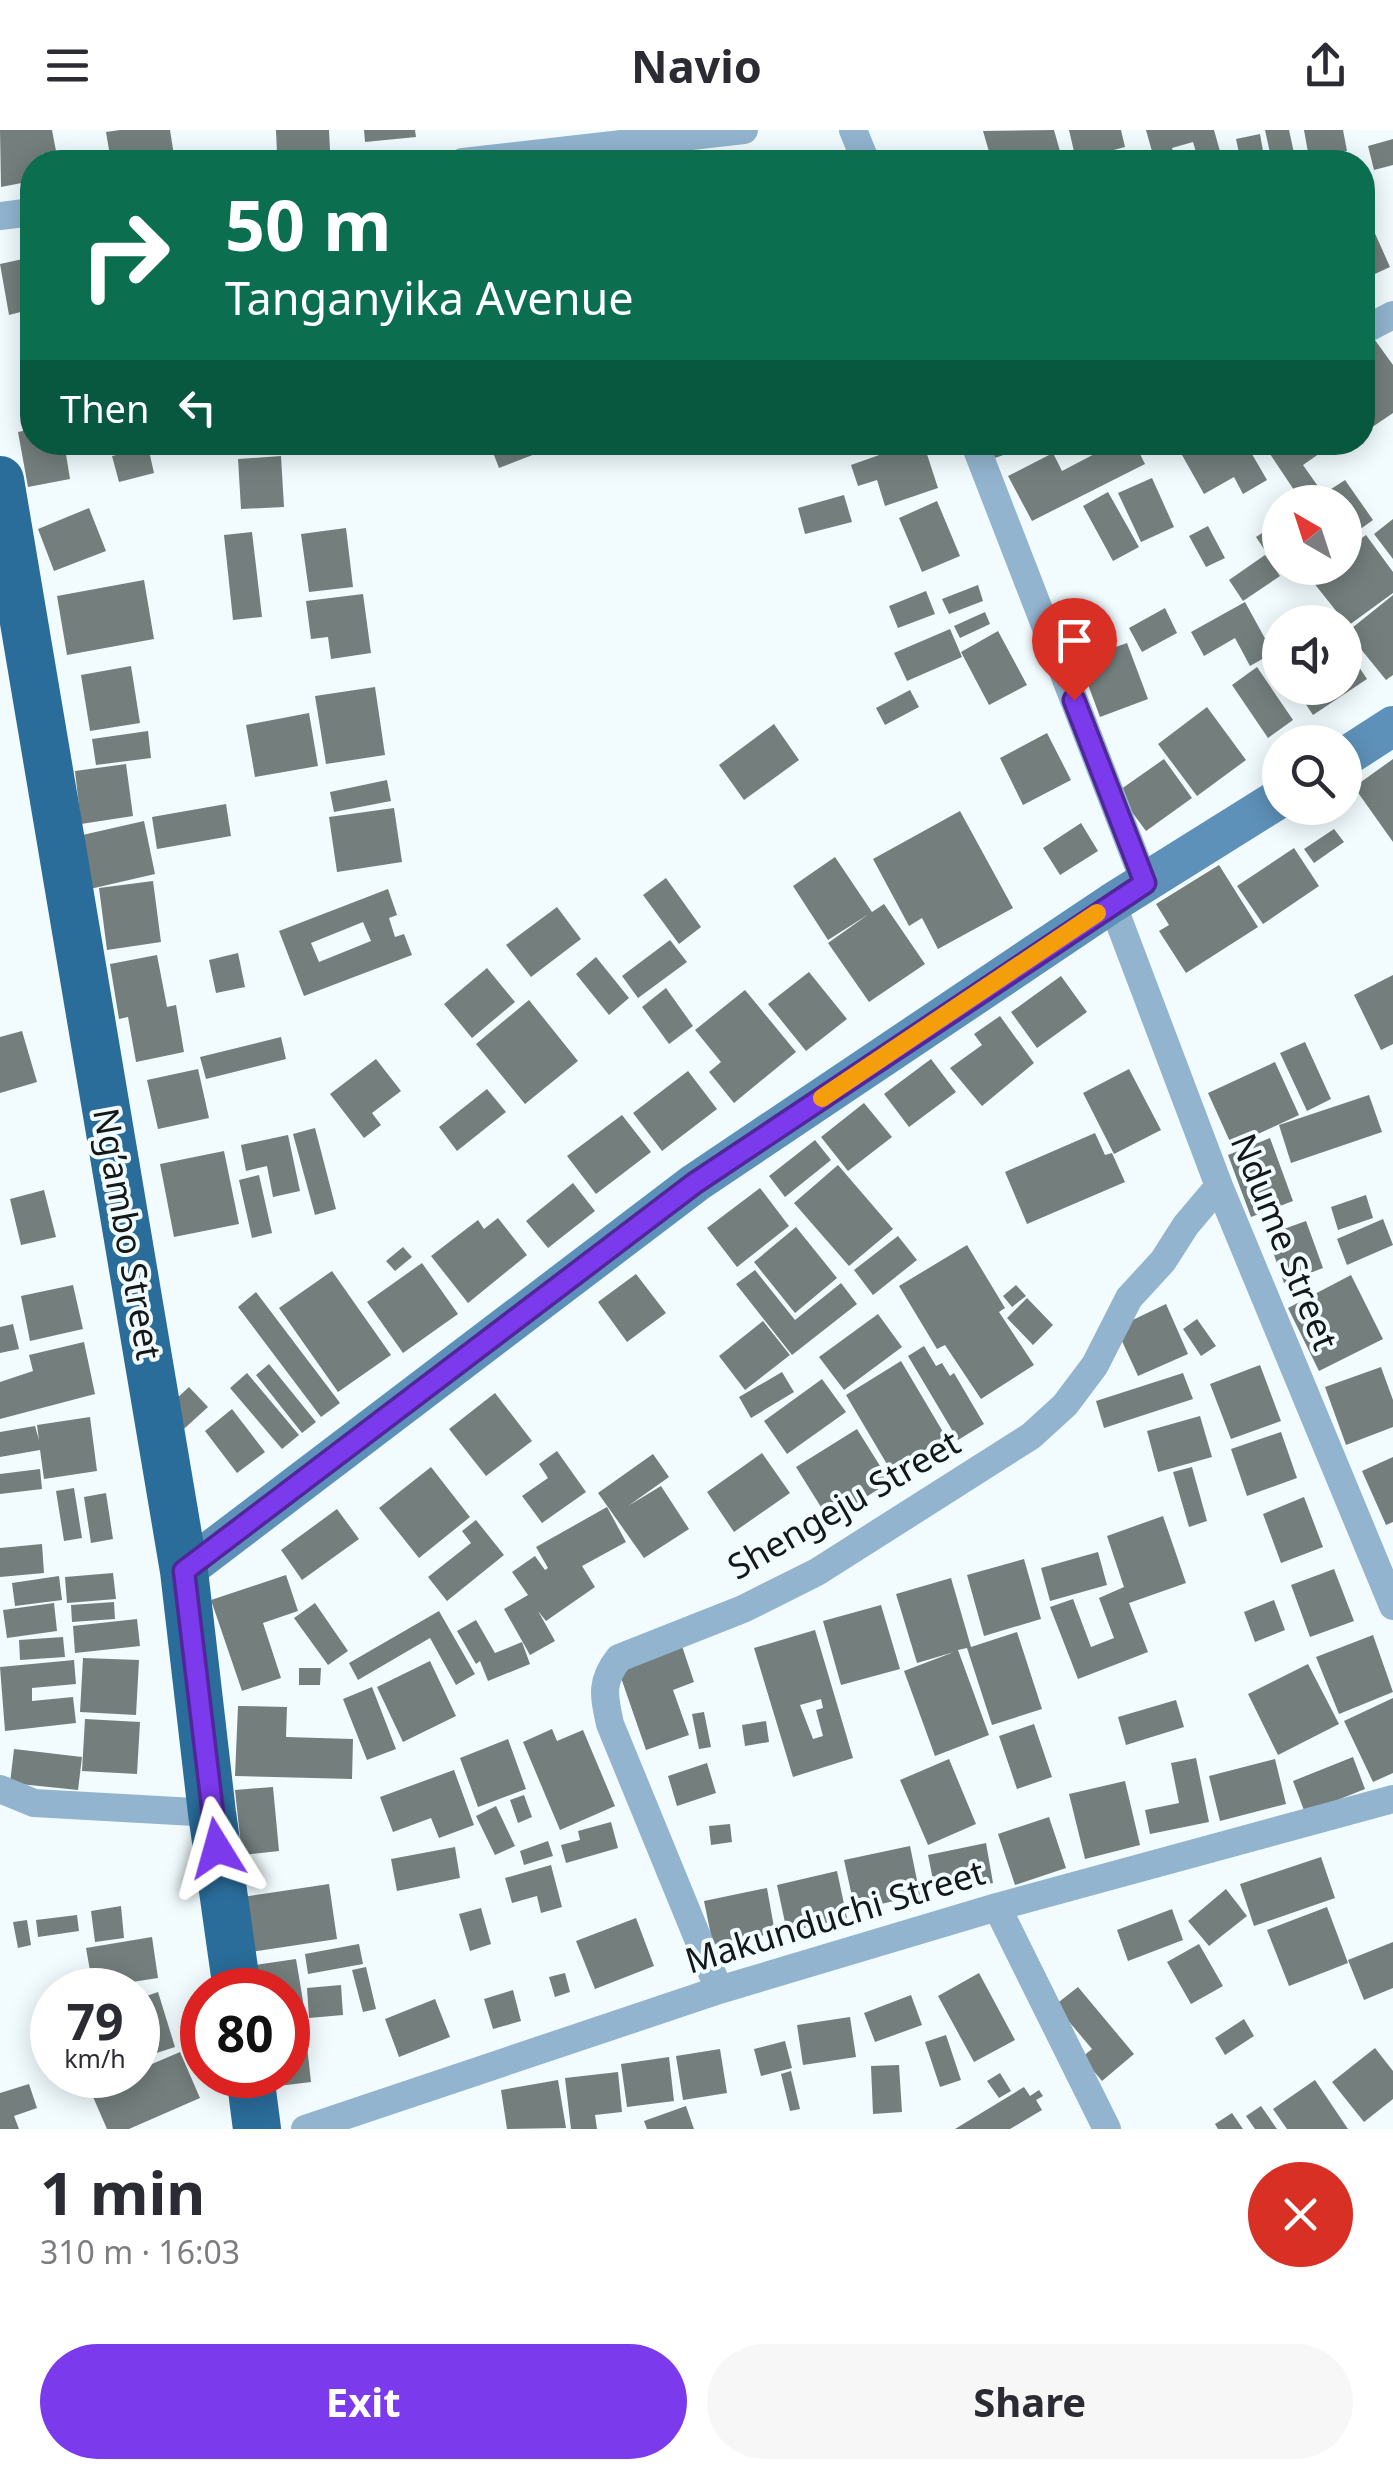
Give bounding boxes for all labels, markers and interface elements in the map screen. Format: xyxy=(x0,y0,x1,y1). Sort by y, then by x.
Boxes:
text: Navio xyxy=(631,35,762,96)
icon: menu xyxy=(40,38,95,93)
icon: share xyxy=(1298,38,1353,93)
text: 50 m xyxy=(225,176,392,272)
icon: right xyxy=(60,190,190,320)
text: Tanganyika Avenue xyxy=(225,267,634,328)
icon: left xyxy=(170,380,225,435)
text: Then xyxy=(60,382,150,434)
north arrow xyxy=(1262,485,1362,585)
map controls xyxy=(1262,485,1362,825)
pin xyxy=(1032,598,1117,701)
button: sound xyxy=(1262,605,1362,705)
icon: arrive xyxy=(1047,613,1102,668)
button: search xyxy=(1262,725,1362,825)
street label: Ng’ambo Street xyxy=(83,1104,174,1363)
street label: Ndume Street xyxy=(1221,1126,1350,1356)
street label: Shengeju Street xyxy=(718,1418,968,1589)
position arrow xyxy=(165,1796,269,1900)
street label: Makunduchi Street xyxy=(679,1848,990,1983)
speed limit sign: 80 xyxy=(180,1968,310,2098)
text: 79 xyxy=(66,1987,124,2055)
text: km/h xyxy=(64,2041,126,2075)
text: 1 min xyxy=(40,2151,205,2233)
button: close xyxy=(1248,2162,1353,2267)
text: 310 m · 16:03 xyxy=(40,2230,240,2273)
button: Exit xyxy=(40,2344,687,2459)
button: Share xyxy=(707,2344,1353,2459)

